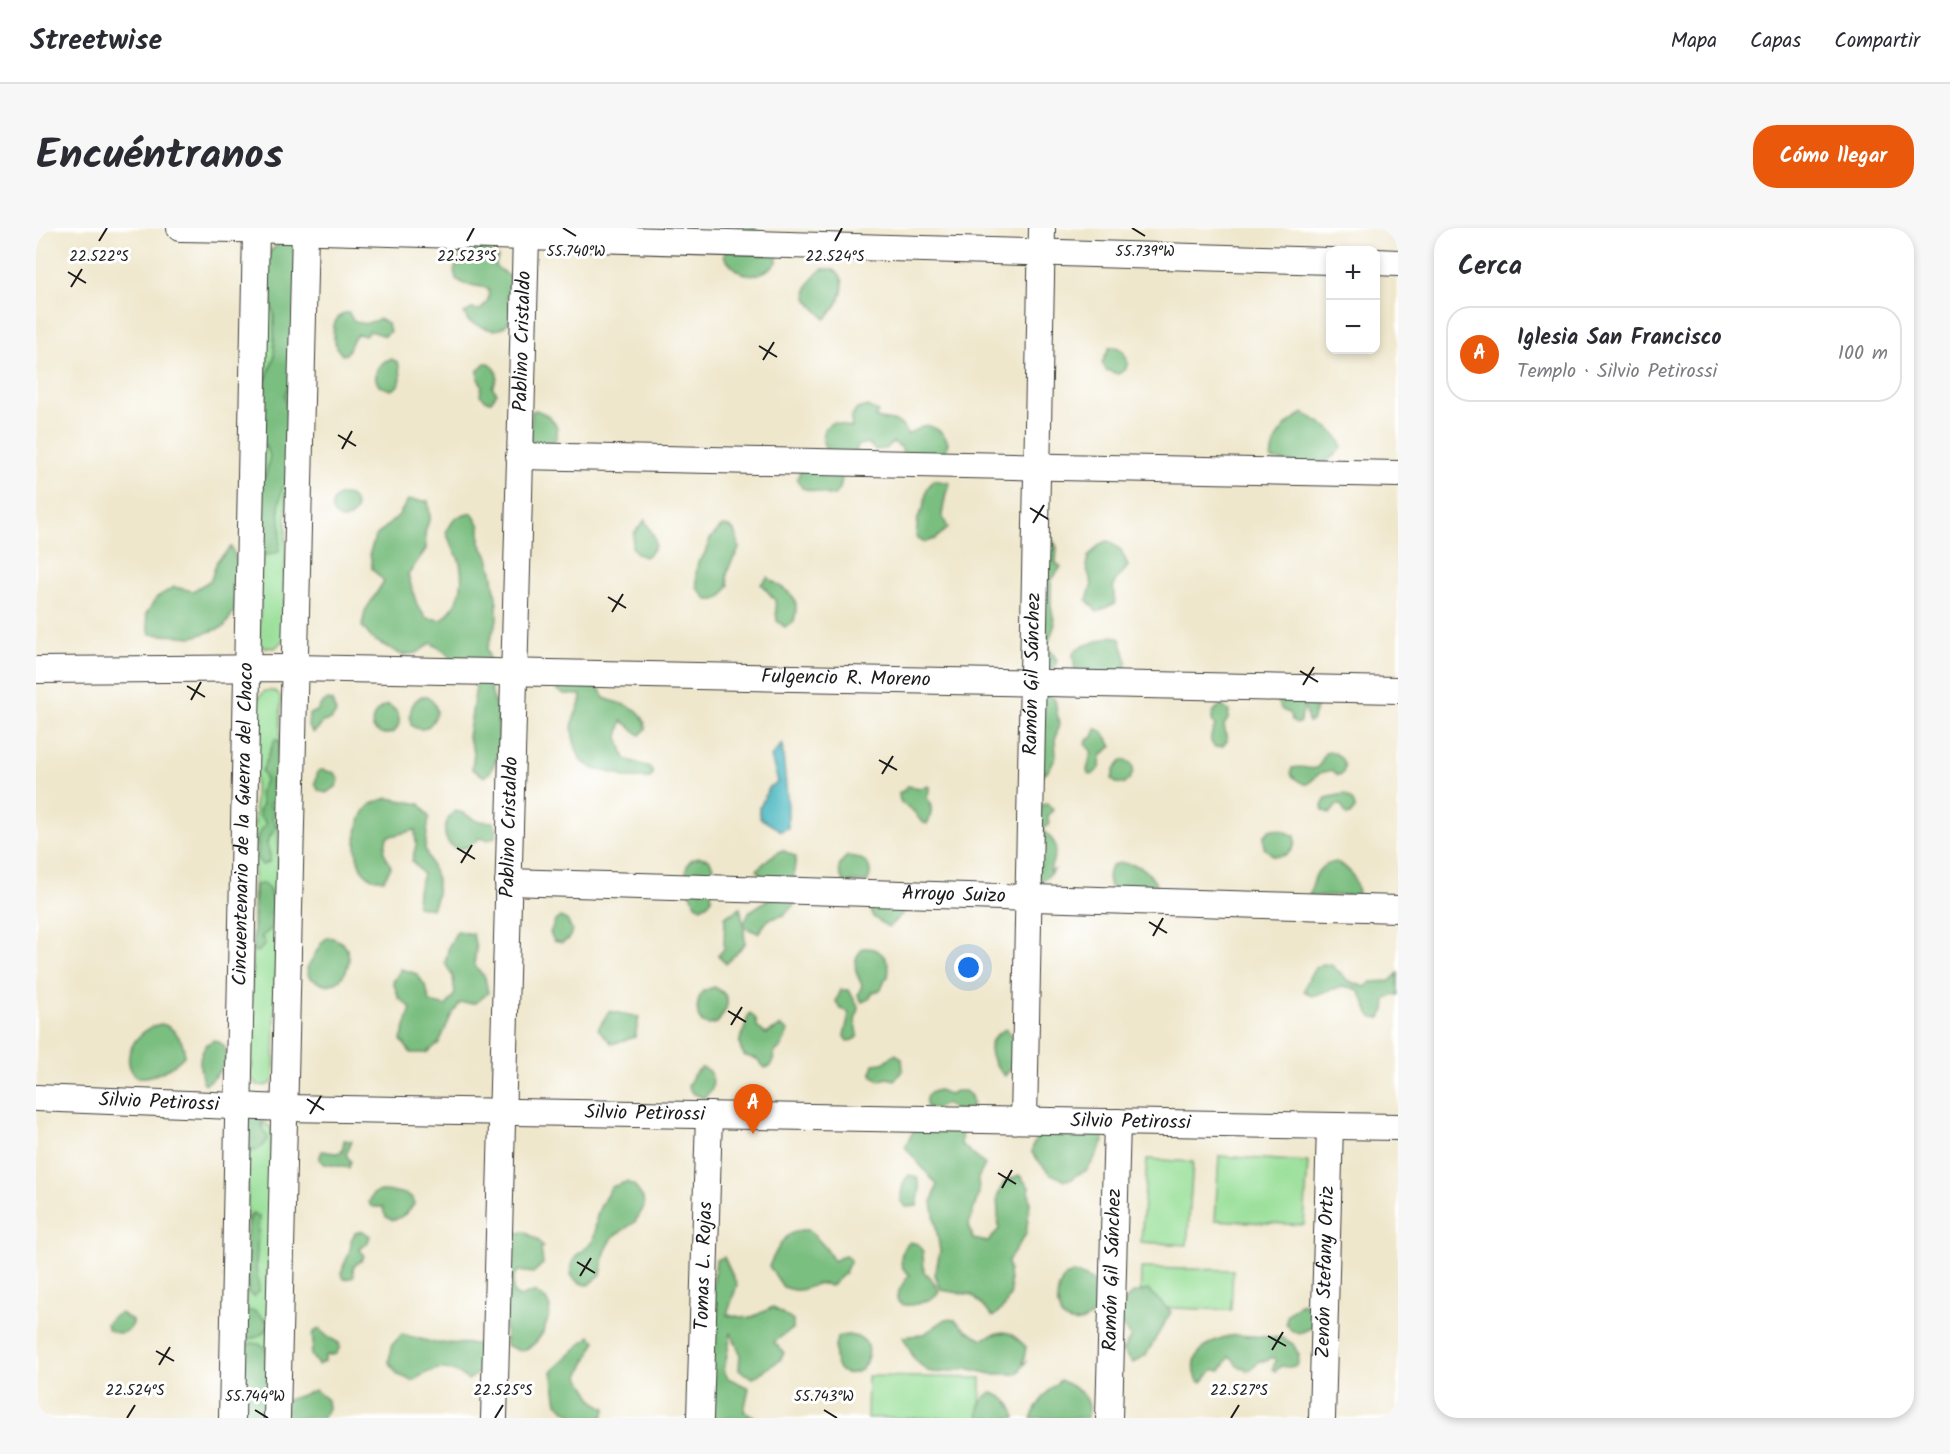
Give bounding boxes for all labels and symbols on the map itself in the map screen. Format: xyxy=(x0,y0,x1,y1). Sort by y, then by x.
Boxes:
text: 55.740°W xyxy=(546,240,606,264)
text: 55.739°W xyxy=(1115,240,1175,264)
text: 22.522°S xyxy=(69,245,129,269)
text: 22.523°S xyxy=(437,245,497,269)
text: 22.524°S xyxy=(805,245,865,269)
street label: Pablino Cristaldo xyxy=(505,270,541,412)
street label: Ramón Gil Sánchez xyxy=(1015,592,1051,756)
street label: Fulgencio R. Moreno xyxy=(761,661,931,697)
street label: Cincuentenario de la Guerra del Chaco xyxy=(225,662,263,986)
street label: Pablino Cristaldo xyxy=(492,756,528,898)
street label: Arroyo Suizo xyxy=(901,878,1006,913)
your location xyxy=(954,953,983,982)
pin: A xyxy=(734,1084,772,1134)
street label: Silvio Petirossi xyxy=(98,1085,221,1121)
street label: Silvio Petirossi xyxy=(584,1097,707,1131)
street label: Silvio Petirossi xyxy=(1070,1105,1192,1139)
street label: Zenón Stefany Ortiz xyxy=(1308,1185,1344,1359)
street label: Ramón Gil Sánchez xyxy=(1095,1188,1131,1352)
street label: Tomas L. Rojas xyxy=(687,1201,722,1331)
text: 22.524°S xyxy=(105,1379,165,1403)
text: 22.525°S xyxy=(474,1379,532,1403)
text: 22.527°S xyxy=(1210,1379,1268,1403)
text: 55.744°W xyxy=(225,1385,285,1409)
text: 55.743°W xyxy=(794,1385,854,1409)

